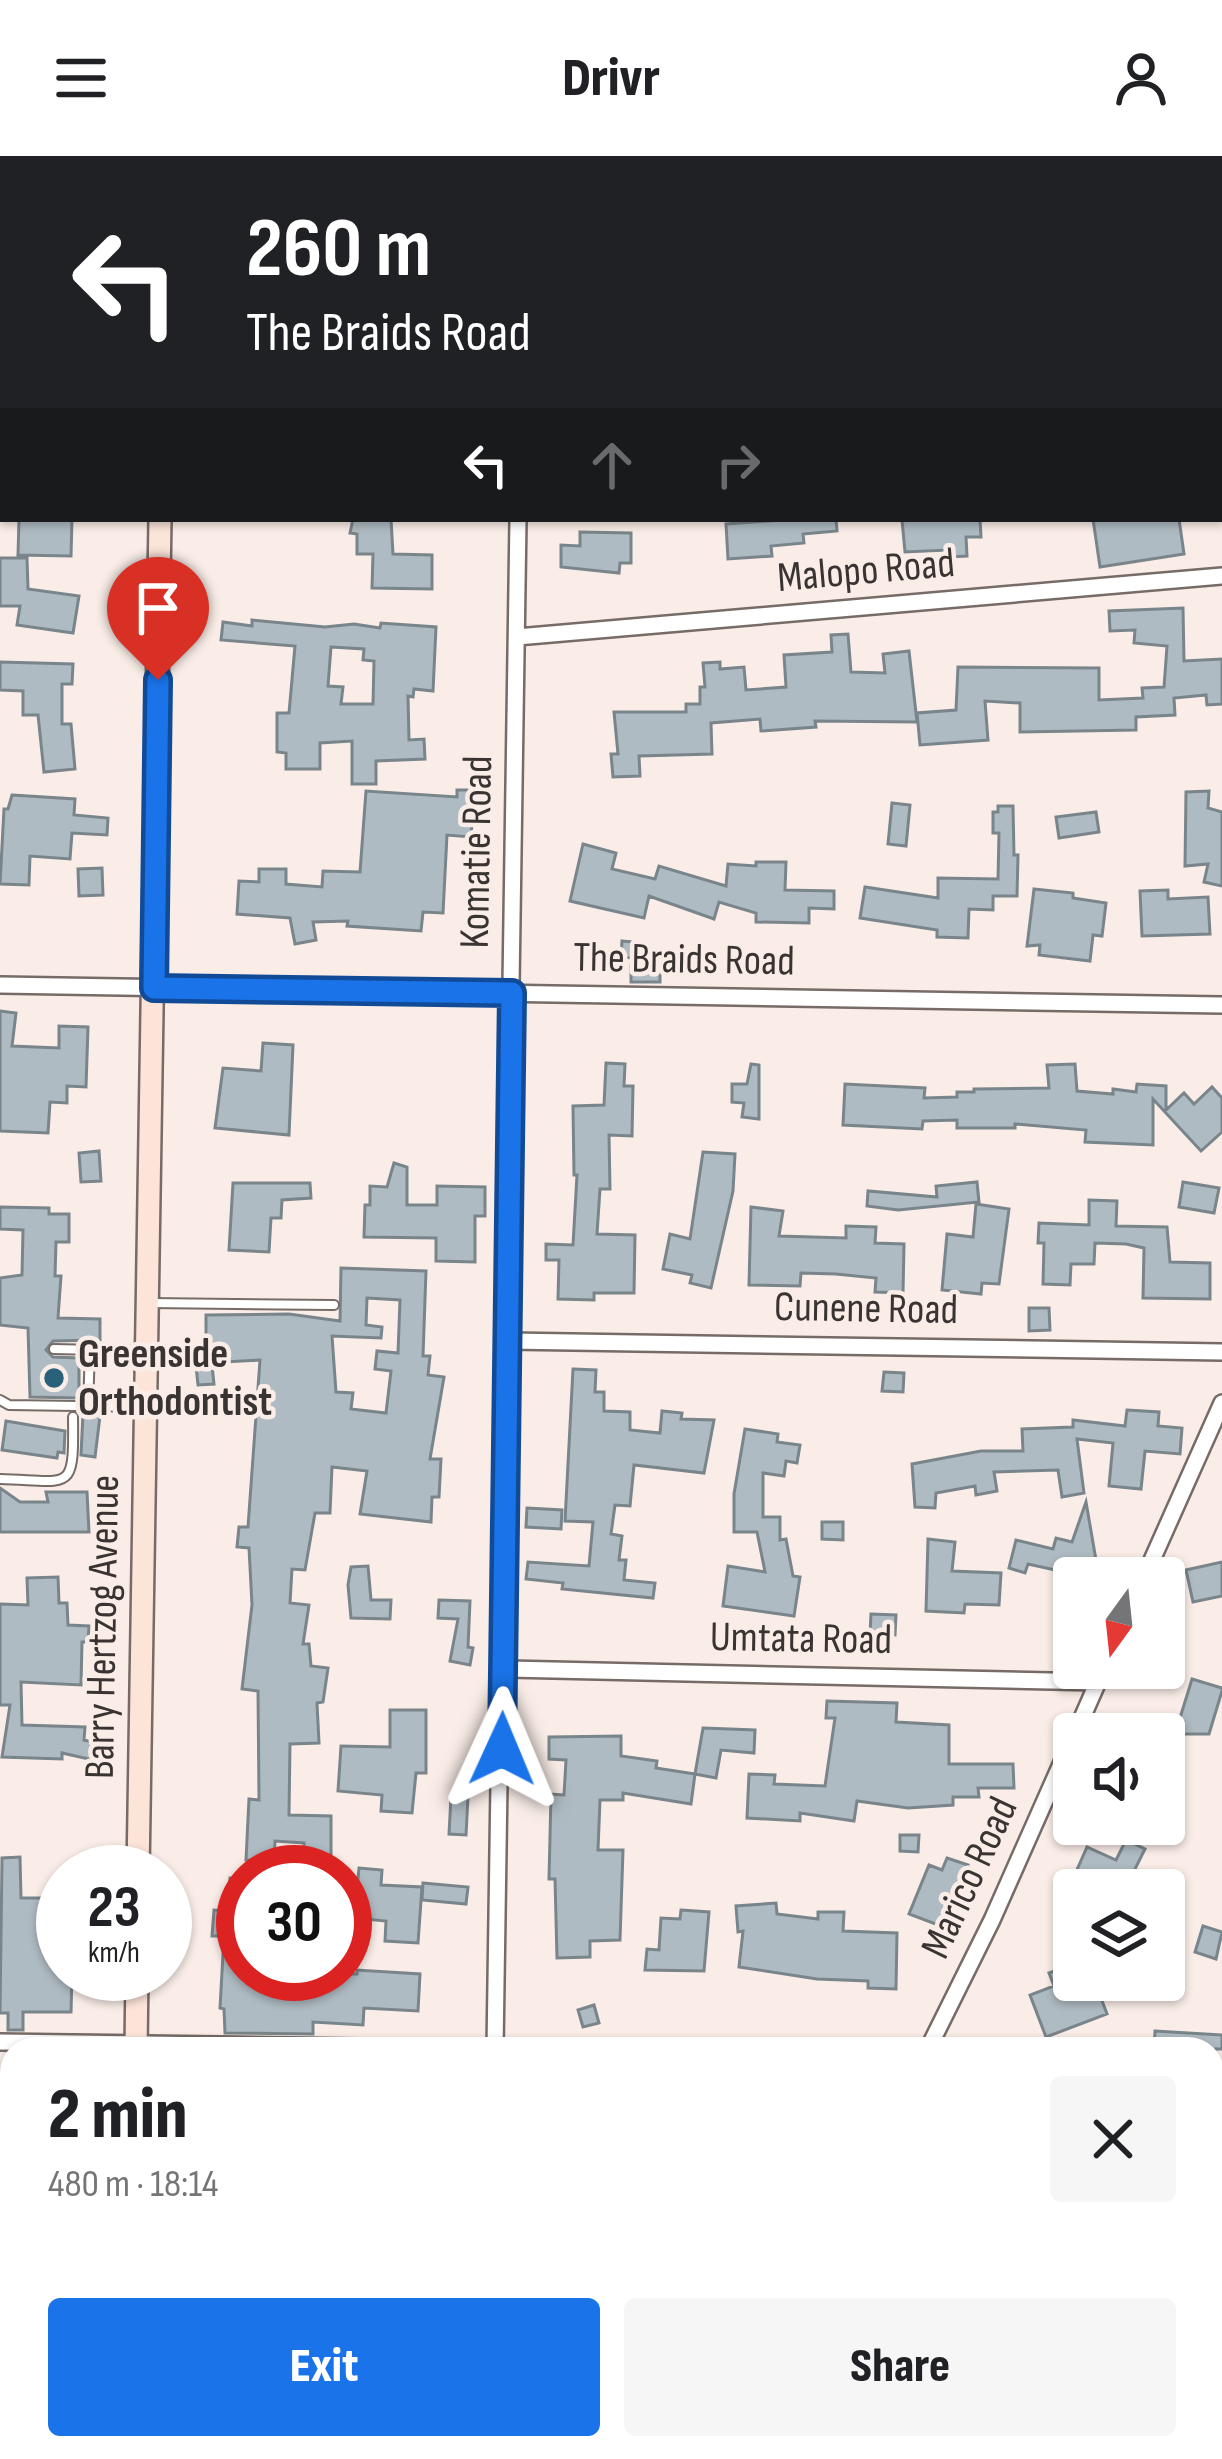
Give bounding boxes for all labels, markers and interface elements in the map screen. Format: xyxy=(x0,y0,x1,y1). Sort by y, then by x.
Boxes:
icon: menu xyxy=(48,45,114,111)
icon: person xyxy=(1108,45,1174,111)
text: Drivr xyxy=(562,46,660,111)
text: 260 m xyxy=(246,199,431,300)
icon: left xyxy=(48,204,204,360)
text: The Braids Road xyxy=(246,301,531,366)
icon: left xyxy=(453,432,519,498)
icon: ahead xyxy=(579,432,645,498)
icon: right xyxy=(705,432,771,498)
street label: Malopo Road xyxy=(775,538,957,604)
pin xyxy=(107,557,209,680)
icon: arrive xyxy=(125,575,191,641)
street label: Komatie Road xyxy=(450,755,504,949)
street label: The Braids Road xyxy=(573,933,795,987)
street label: Cunene Road xyxy=(773,1282,959,1336)
place label: Greenside Orthodontist xyxy=(78,1329,272,1428)
marker: Greenside Orthodontist xyxy=(41,1365,67,1391)
street label: Barry Hertzog Avenue xyxy=(75,1475,131,1779)
north arrow xyxy=(1053,1557,1185,1689)
map controls xyxy=(1053,1557,1185,2001)
street label: Umtata Road xyxy=(709,1612,893,1666)
position arrow xyxy=(439,1686,565,1812)
button: sound xyxy=(1053,1713,1185,1845)
street label: Marico Road xyxy=(911,1789,1029,1967)
speed limit sign: 30 xyxy=(216,1845,372,2001)
button: layers xyxy=(1053,1869,1185,2001)
text: 23 xyxy=(87,1872,141,1944)
text: km/h xyxy=(88,1935,140,1971)
text: 2 min xyxy=(48,2072,188,2159)
button: close xyxy=(1050,2076,1176,2202)
text: 480 m · 18:14 xyxy=(48,2161,218,2208)
button: Exit xyxy=(48,2298,600,2436)
button: Share xyxy=(624,2298,1176,2436)

